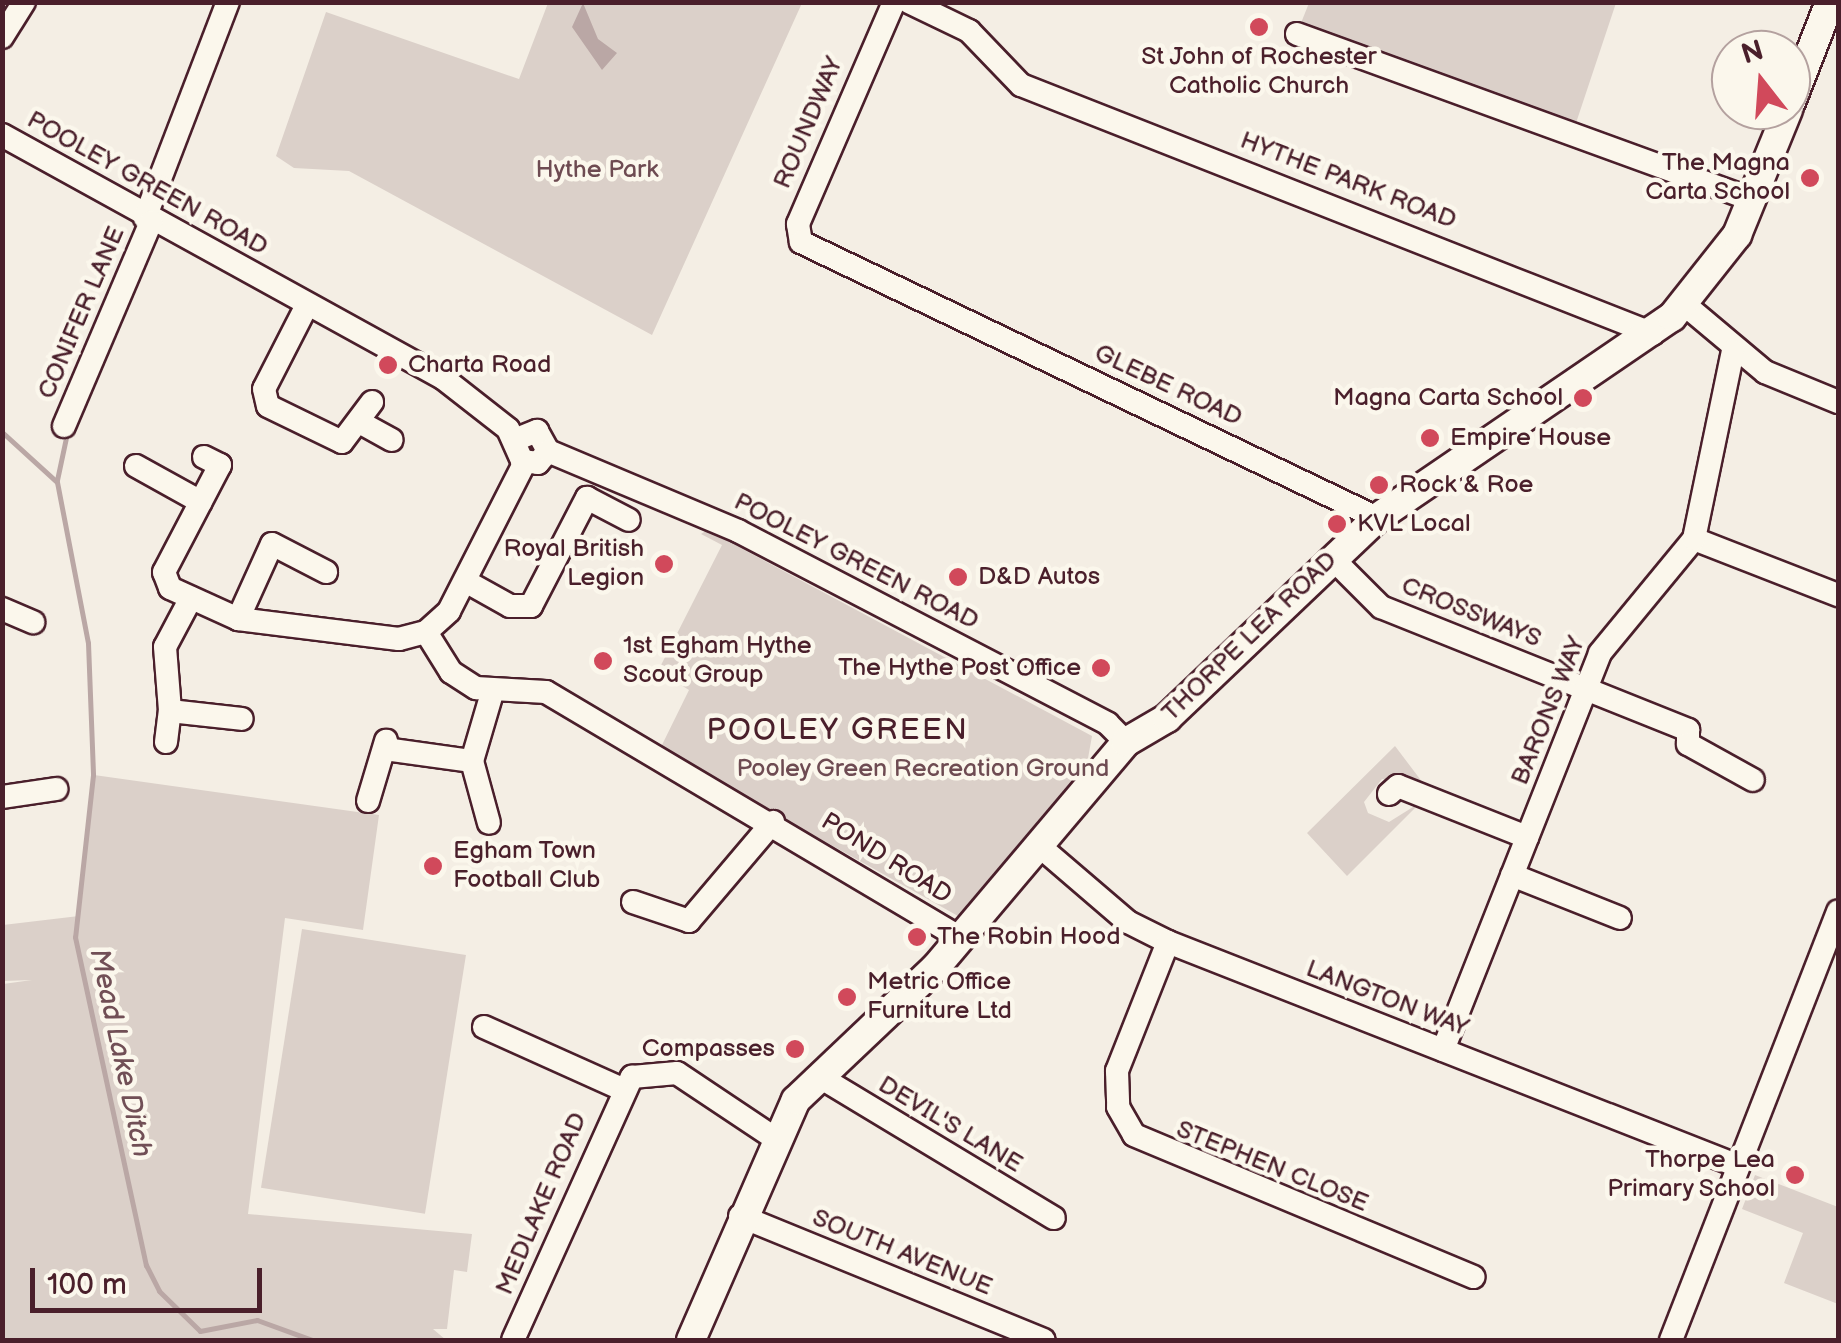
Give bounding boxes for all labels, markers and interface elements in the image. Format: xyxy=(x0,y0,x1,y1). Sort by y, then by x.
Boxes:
marker: St John of Rochester Catholic Church xyxy=(1248,16,1270,38)
north arrow xyxy=(1711,30,1811,130)
text: N xyxy=(1738,34,1768,72)
place label: St John of Rochester Catholic Church xyxy=(1141,43,1377,102)
street label: ROUNDWAY xyxy=(768,53,850,193)
street label: POOLEY GREEN ROAD xyxy=(21,105,273,263)
street label: HYTHE PARK ROAD xyxy=(1236,126,1460,236)
place label: The Magna Carta School xyxy=(1645,149,1790,208)
park label: Hythe Park xyxy=(536,155,658,185)
marker: The Magna Carta School xyxy=(1799,167,1821,189)
street label: CONIFER LANE xyxy=(32,222,132,404)
street label: GLEBE ROAD xyxy=(1089,339,1247,433)
place label: Charta Road xyxy=(408,350,551,380)
marker: Charta Road xyxy=(377,354,399,376)
place label: Magna Carta School xyxy=(1333,383,1563,413)
marker: Magna Carta School xyxy=(1572,387,1594,409)
place label: Empire House xyxy=(1450,423,1611,453)
marker: Empire House xyxy=(1419,427,1441,449)
place label: Rock & Roe xyxy=(1399,470,1533,500)
marker: Rock & Roe xyxy=(1368,474,1390,496)
street label: POOLEY GREEN ROAD xyxy=(729,487,983,637)
place label: KVL Local xyxy=(1357,509,1471,539)
marker: KVL Local xyxy=(1326,513,1348,535)
place label: Royal British Legion xyxy=(504,535,644,594)
street label: THORPE LEA ROAD xyxy=(1156,546,1344,728)
marker: Royal British Legion xyxy=(653,553,675,575)
place label: D&D Autos xyxy=(978,562,1100,592)
marker: D&D Autos xyxy=(947,566,969,588)
street label: CROSSWAYS xyxy=(1397,571,1545,655)
place label: 1st Egham Hythe Scout Group xyxy=(623,632,812,691)
street label: BARONS WAY xyxy=(1505,632,1593,790)
marker: 1st Egham Hythe Scout Group xyxy=(592,650,614,672)
place label: The Hythe Post Office xyxy=(838,653,1081,683)
marker: The Hythe Post Office xyxy=(1090,657,1112,679)
district label: POOLEY GREEN xyxy=(707,712,969,748)
park label: Pooley Green Recreation Ground xyxy=(736,754,1110,784)
street label: POND ROAD xyxy=(815,807,957,911)
place label: Egham Town Football Club xyxy=(453,837,600,896)
marker: Egham Town Football Club xyxy=(422,855,444,877)
place label: The Robin Hood xyxy=(937,922,1120,952)
marker: The Robin Hood xyxy=(906,926,928,948)
water label: Mead Lake Ditch xyxy=(81,946,159,1160)
street label: LANGTON WAY xyxy=(1301,954,1473,1044)
place label: Metric Office Furniture Ltd xyxy=(867,968,1012,1027)
marker: Metric Office Furniture Ltd xyxy=(836,986,858,1008)
place label: Compasses xyxy=(642,1034,775,1064)
marker: Compasses xyxy=(784,1038,806,1060)
street label: DEVIL'S LANE xyxy=(873,1070,1027,1180)
street label: MEDLAKE ROAD xyxy=(490,1108,594,1300)
street label: STEPHEN CLOSE xyxy=(1172,1115,1372,1219)
place label: Thorpe Lea Primary School xyxy=(1605,1146,1775,1205)
marker: Thorpe Lea Primary School xyxy=(1784,1164,1806,1186)
street label: SOUTH AVENUE xyxy=(808,1203,996,1303)
scale bar xyxy=(35,1248,268,1310)
text: 100 m xyxy=(47,1267,127,1303)

